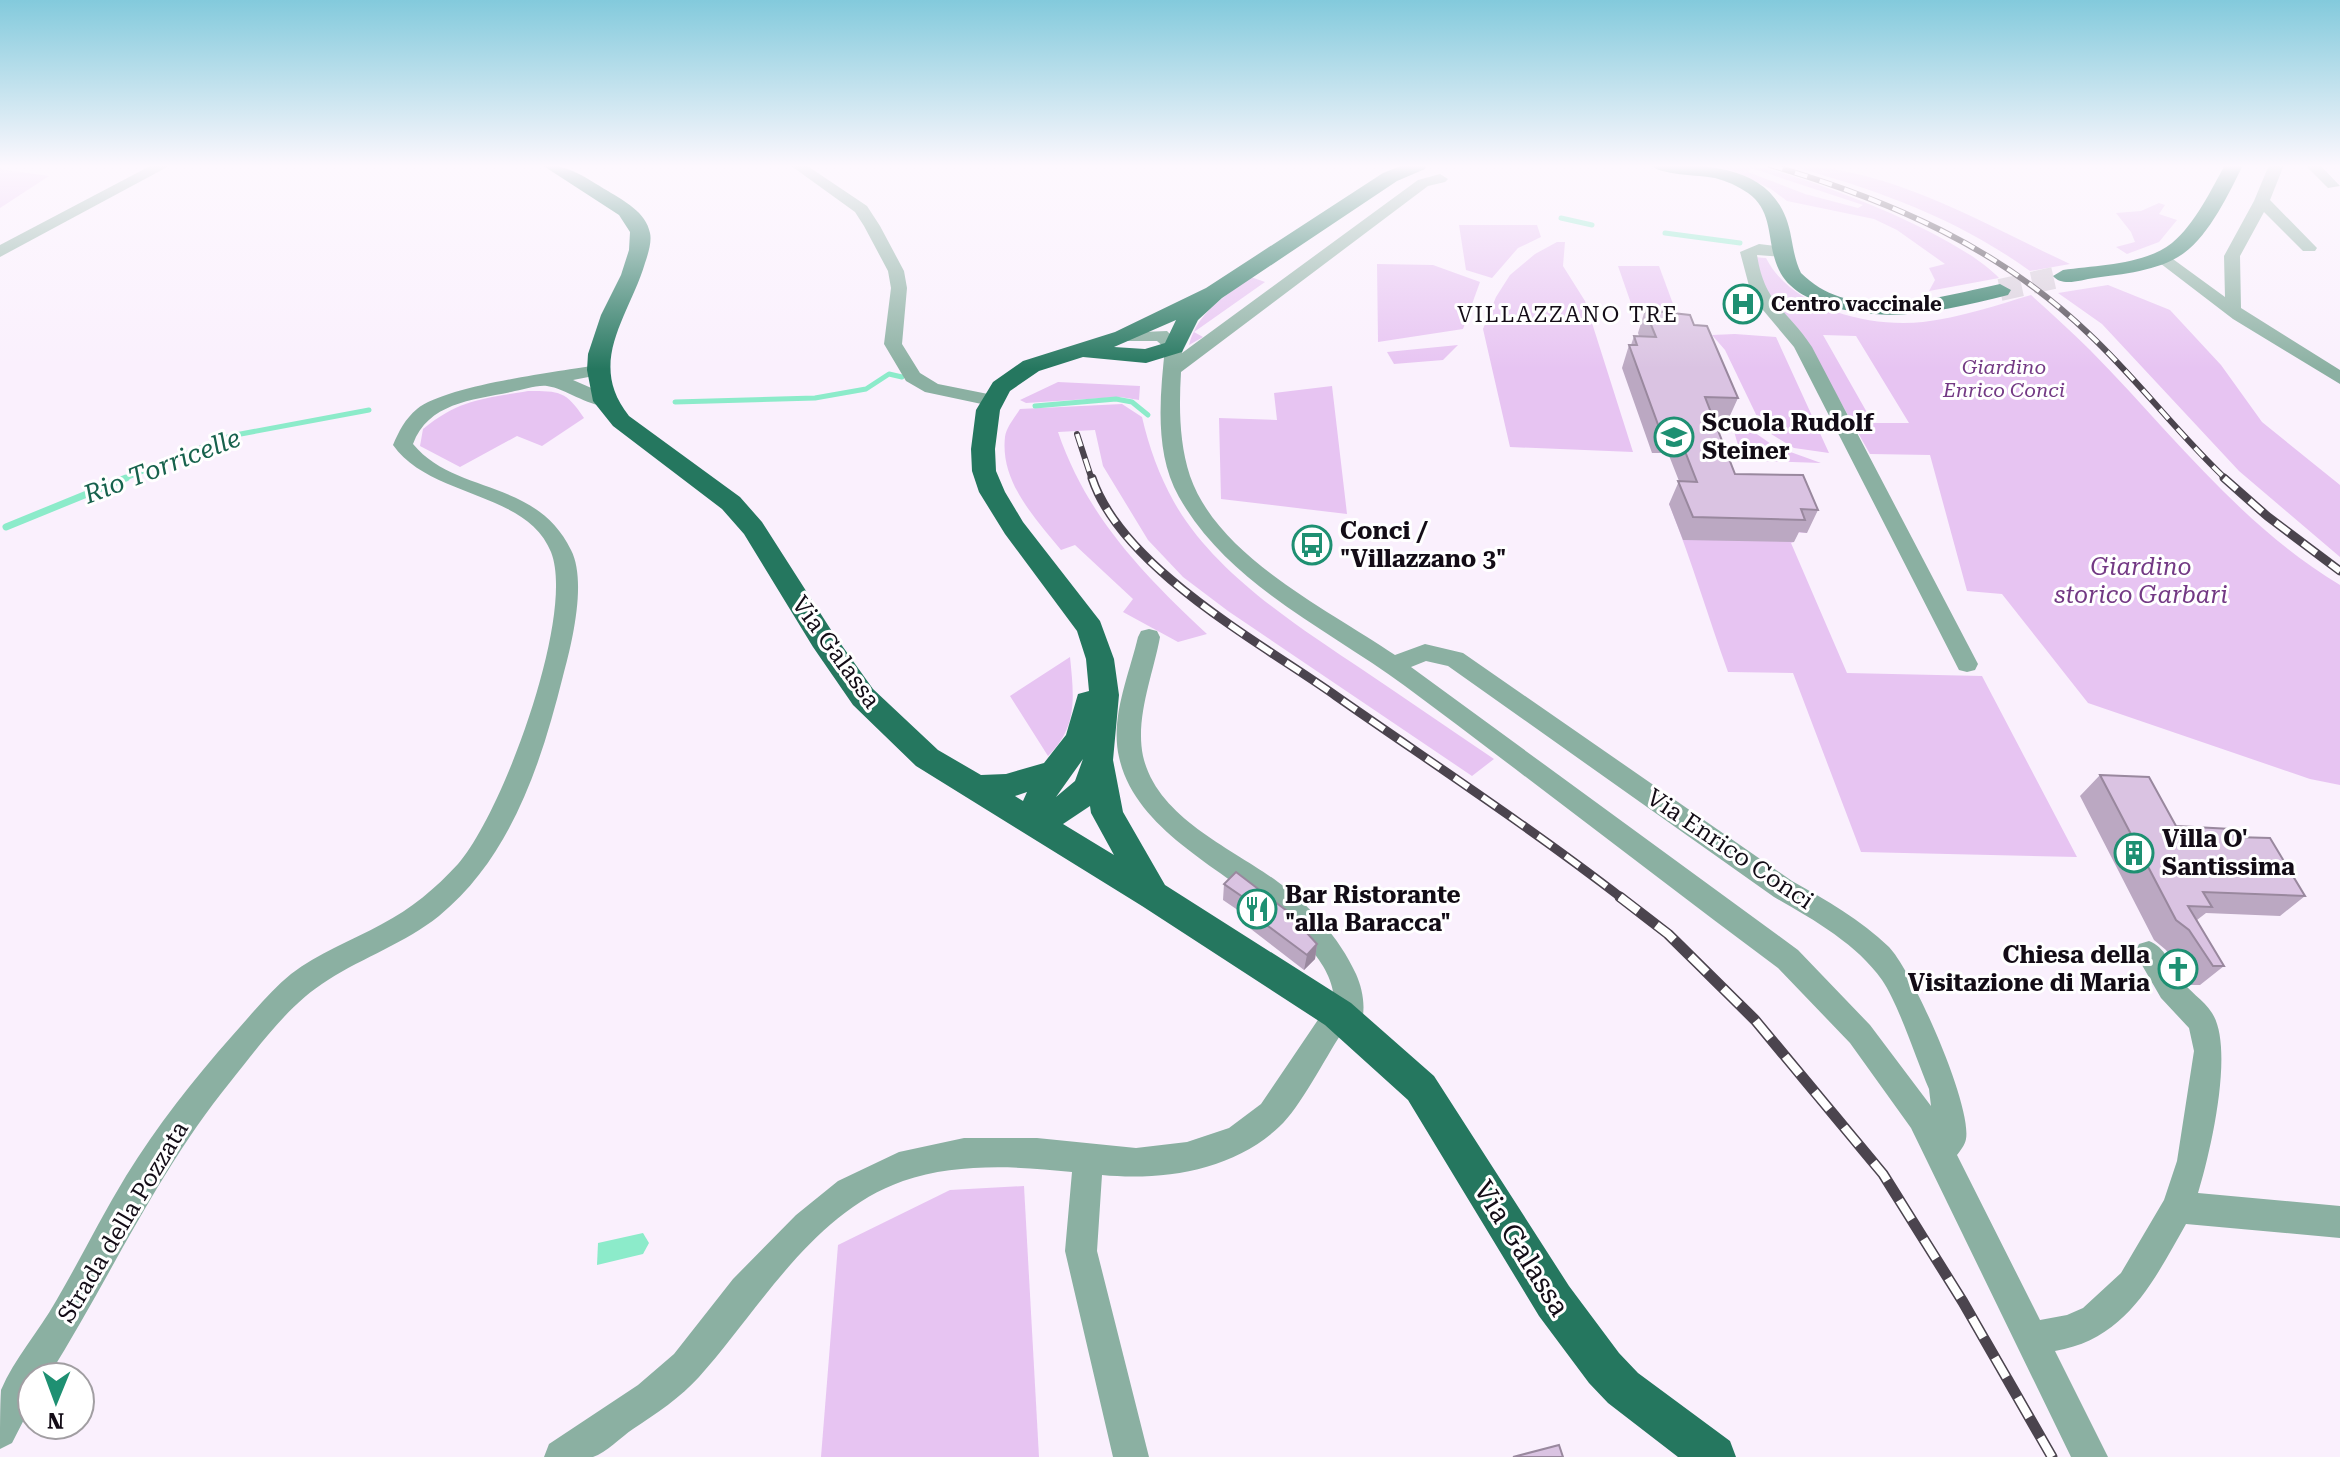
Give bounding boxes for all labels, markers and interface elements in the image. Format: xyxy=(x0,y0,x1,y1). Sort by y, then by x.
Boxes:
hospital icon: Centro vaccinale xyxy=(1722,283,1764,325)
place label: Centro vaccinale xyxy=(1771,292,1942,316)
district label: VILLAZZANO TRE xyxy=(1457,302,1679,327)
park label: Giardino Enrico Conci xyxy=(1942,355,2065,402)
place label: Scuola Rudolf Steiner xyxy=(1702,409,1874,465)
school or university icon: Scuola Rudolf Steiner xyxy=(1653,416,1695,458)
water label: Rio Torricelle xyxy=(79,422,245,510)
place label: Conci / "Villazzano 3" xyxy=(1340,517,1506,573)
bus stop icon: Conci / "Villazzano 3" xyxy=(1291,524,1333,566)
park label: Giardino storico Garbari xyxy=(2054,553,2228,609)
street label: Via Galassa xyxy=(786,591,886,713)
street label: Via Enrico Conci xyxy=(1641,783,1819,915)
place label: Villa O' Santissima xyxy=(2162,825,2295,881)
building icon: Villa O' Santissima xyxy=(2113,832,2155,874)
place label: Bar Ristorante "alla Baracca" xyxy=(1285,881,1461,937)
restaurant icon: Bar Ristorante "alla Baracca" xyxy=(1236,888,1278,930)
place label: Chiesa della Visitazione di Maria xyxy=(1908,941,2150,997)
church icon: Chiesa della Visitazione di Maria xyxy=(2157,948,2199,990)
street label: Strada della Pozzata xyxy=(52,1116,194,1328)
street label: Via Galassa xyxy=(1467,1174,1576,1322)
north arrow xyxy=(16,1361,96,1441)
text: N xyxy=(47,1408,64,1433)

